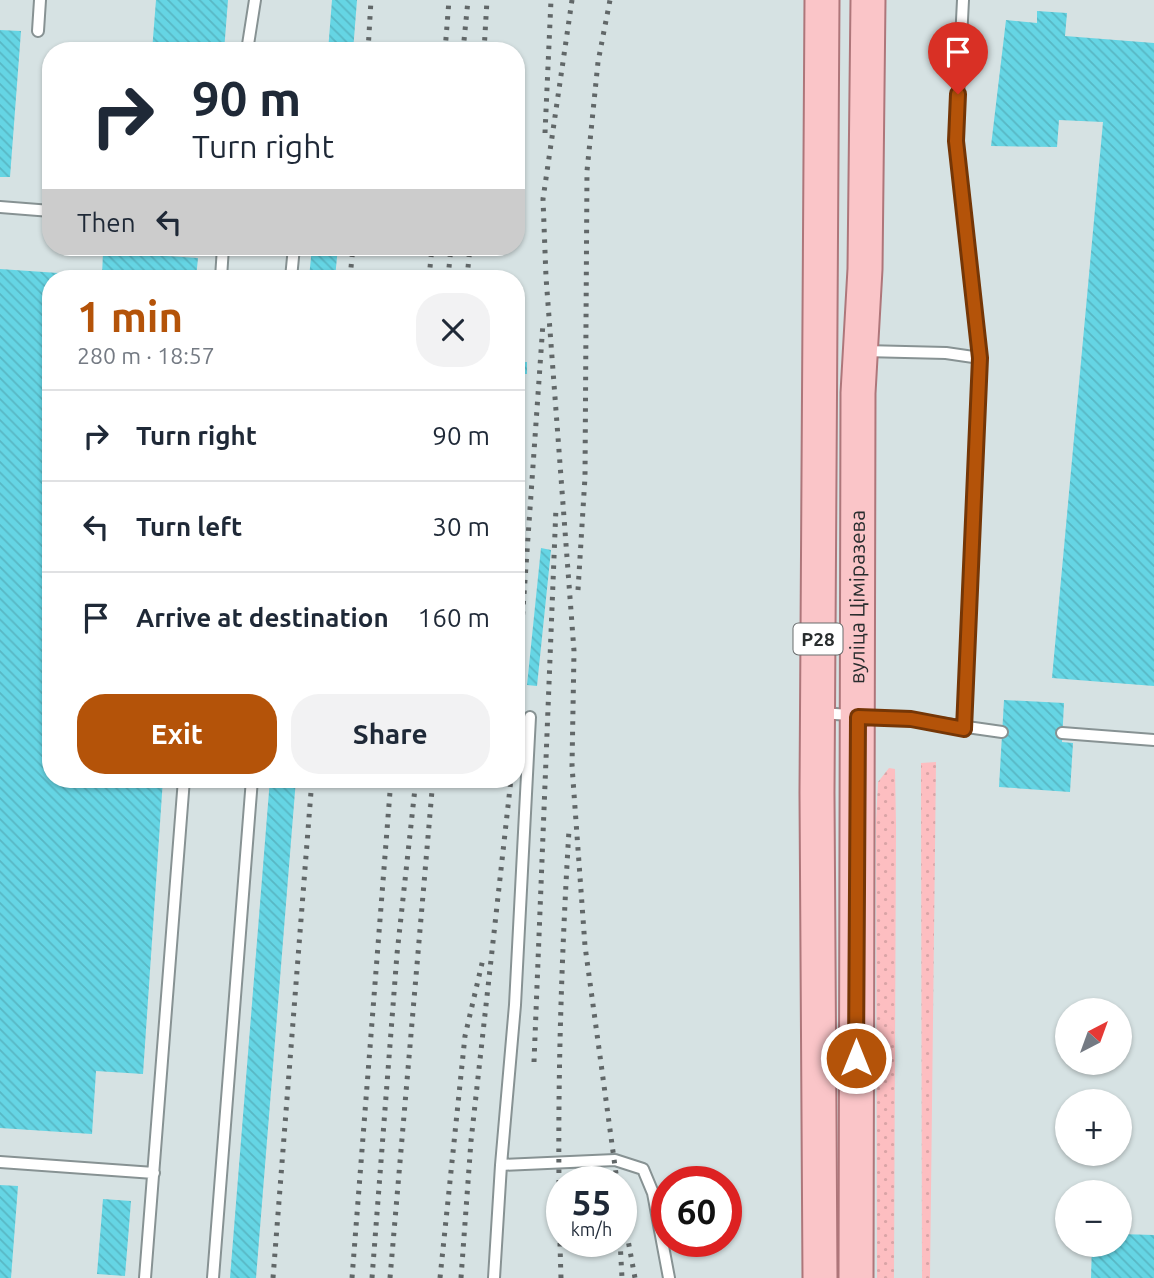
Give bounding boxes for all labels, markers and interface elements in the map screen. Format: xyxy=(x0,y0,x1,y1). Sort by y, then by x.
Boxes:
pin xyxy=(928,22,988,94)
icon: arrive xyxy=(939,33,977,71)
icon: right xyxy=(77,70,168,161)
text: 90 m xyxy=(192,70,301,125)
text: Turn right xyxy=(192,128,334,164)
icon: left xyxy=(150,203,188,241)
text: Then xyxy=(77,208,136,237)
text: 1 min xyxy=(77,293,183,340)
button: close xyxy=(416,293,490,367)
text: 280 m · 18:57 xyxy=(77,343,215,368)
icon: right xyxy=(77,417,115,455)
text: Turn right xyxy=(136,421,257,450)
text: 90 m xyxy=(432,421,490,450)
icon: left xyxy=(77,508,115,546)
street label: вуліца Ціміразева xyxy=(844,510,869,684)
text: Turn left xyxy=(136,512,242,541)
text: 30 m xyxy=(432,512,490,541)
icon: arrive xyxy=(77,599,115,637)
text: Arrive at destination xyxy=(136,603,389,632)
text: 160 m xyxy=(418,603,490,632)
road number: Р28 xyxy=(794,624,842,654)
button: Exit xyxy=(77,694,277,774)
button: Share xyxy=(291,694,490,774)
north arrow xyxy=(1055,998,1132,1074)
map controls xyxy=(1055,998,1132,1257)
position arrow xyxy=(819,1021,893,1095)
button: + xyxy=(1055,1089,1132,1166)
speed limit sign: 60 xyxy=(651,1166,742,1257)
button: − xyxy=(1055,1180,1132,1257)
text: 55 xyxy=(572,1182,611,1222)
text: km/h xyxy=(571,1219,612,1239)

